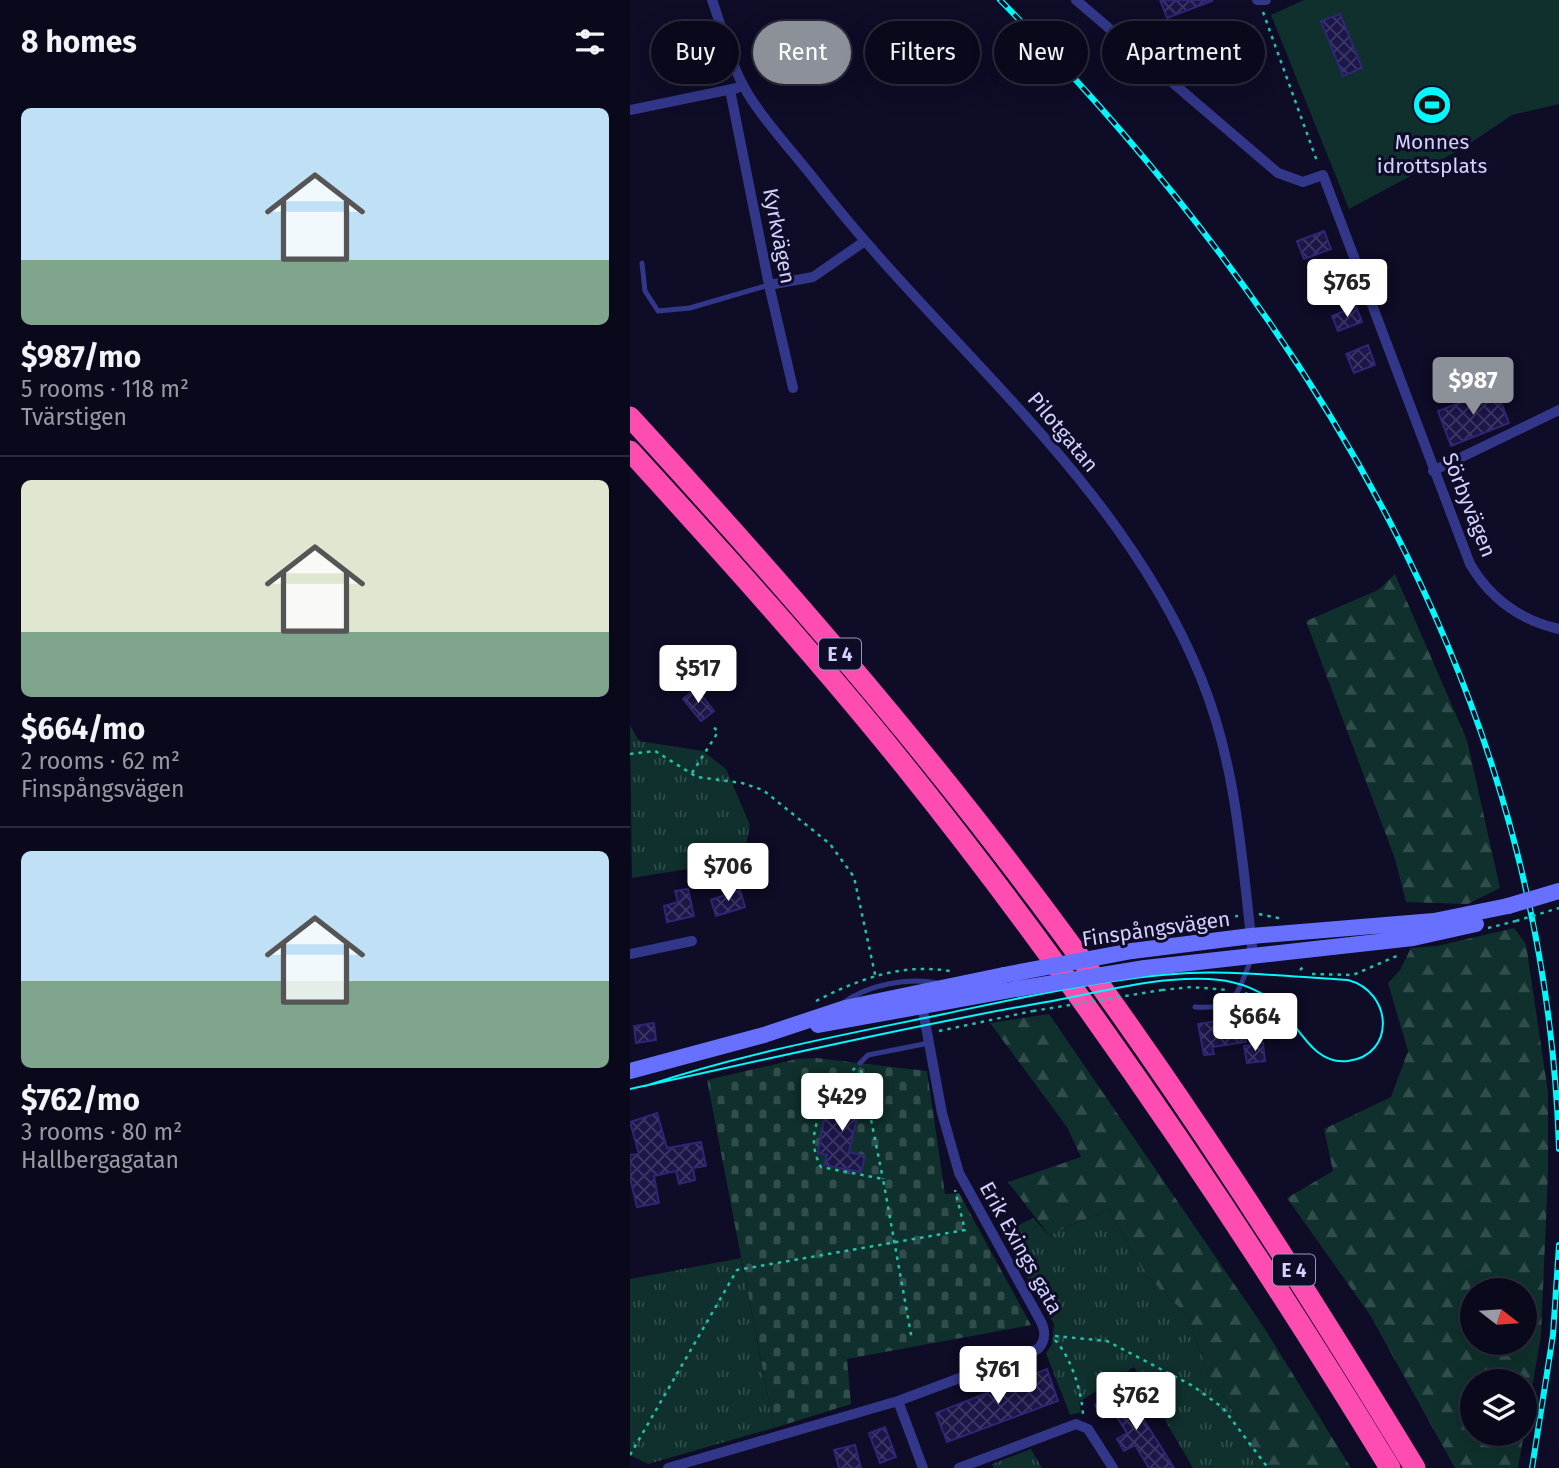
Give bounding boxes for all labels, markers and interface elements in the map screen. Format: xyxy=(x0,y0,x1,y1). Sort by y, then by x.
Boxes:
chip: Buy xyxy=(651,21,739,84)
chip: Rent xyxy=(753,21,851,84)
chip: Filters xyxy=(865,21,980,84)
chip: New xyxy=(994,21,1088,84)
chip: Apartment xyxy=(1102,21,1265,84)
icon: filters xyxy=(571,23,609,61)
text: 8 homes xyxy=(21,24,137,60)
sports icon: Monnes idrottsplats xyxy=(1411,84,1453,126)
place label: Monnes idrottsplats xyxy=(1377,129,1487,179)
icon: home xyxy=(252,154,378,280)
street label: Kyrkvägen xyxy=(757,186,801,286)
pin: $765 xyxy=(1306,260,1388,319)
text: $765 xyxy=(1323,268,1371,296)
text: $987/mo xyxy=(21,339,141,375)
pin: $987 xyxy=(1432,358,1514,417)
text: $987 xyxy=(1449,366,1497,394)
text: 5 rooms · 118 m² xyxy=(21,375,189,403)
street label: Pilotgatan xyxy=(1022,387,1104,477)
text: Tvärstigen xyxy=(21,403,127,431)
street label: Sörbyvägen xyxy=(1436,449,1502,561)
icon: home xyxy=(252,526,378,652)
road number: E 4 xyxy=(819,638,861,670)
pin: $517 xyxy=(657,646,739,705)
text: $517 xyxy=(675,654,721,682)
text: $664/mo xyxy=(21,711,145,747)
text: 2 rooms · 62 m² xyxy=(21,747,180,775)
text: Finspångsvägen xyxy=(21,775,185,803)
pin: $706 xyxy=(687,844,769,903)
text: $706 xyxy=(703,852,753,880)
icon: home xyxy=(252,897,378,1023)
street label: Finspångsvägen xyxy=(1080,906,1232,952)
pin: $664 xyxy=(1214,993,1296,1053)
text: $664 xyxy=(1229,1002,1281,1030)
pin: $429 xyxy=(801,1074,883,1133)
text: $762/mo xyxy=(21,1082,140,1118)
text: $429 xyxy=(817,1082,867,1110)
text: 3 rooms · 80 m² xyxy=(21,1118,182,1146)
text: Hallbergagatan xyxy=(21,1146,179,1174)
street label: Erik Exings gata xyxy=(974,1177,1068,1319)
road number: E 4 xyxy=(1273,1254,1315,1286)
north arrow xyxy=(1460,1278,1536,1354)
map controls xyxy=(1460,1278,1537,1446)
pin: $761 xyxy=(957,1346,1039,1406)
text: $761 xyxy=(976,1355,1020,1383)
button: layers xyxy=(1460,1369,1537,1446)
pin: $762 xyxy=(1095,1372,1177,1432)
text: $762 xyxy=(1112,1381,1160,1409)

